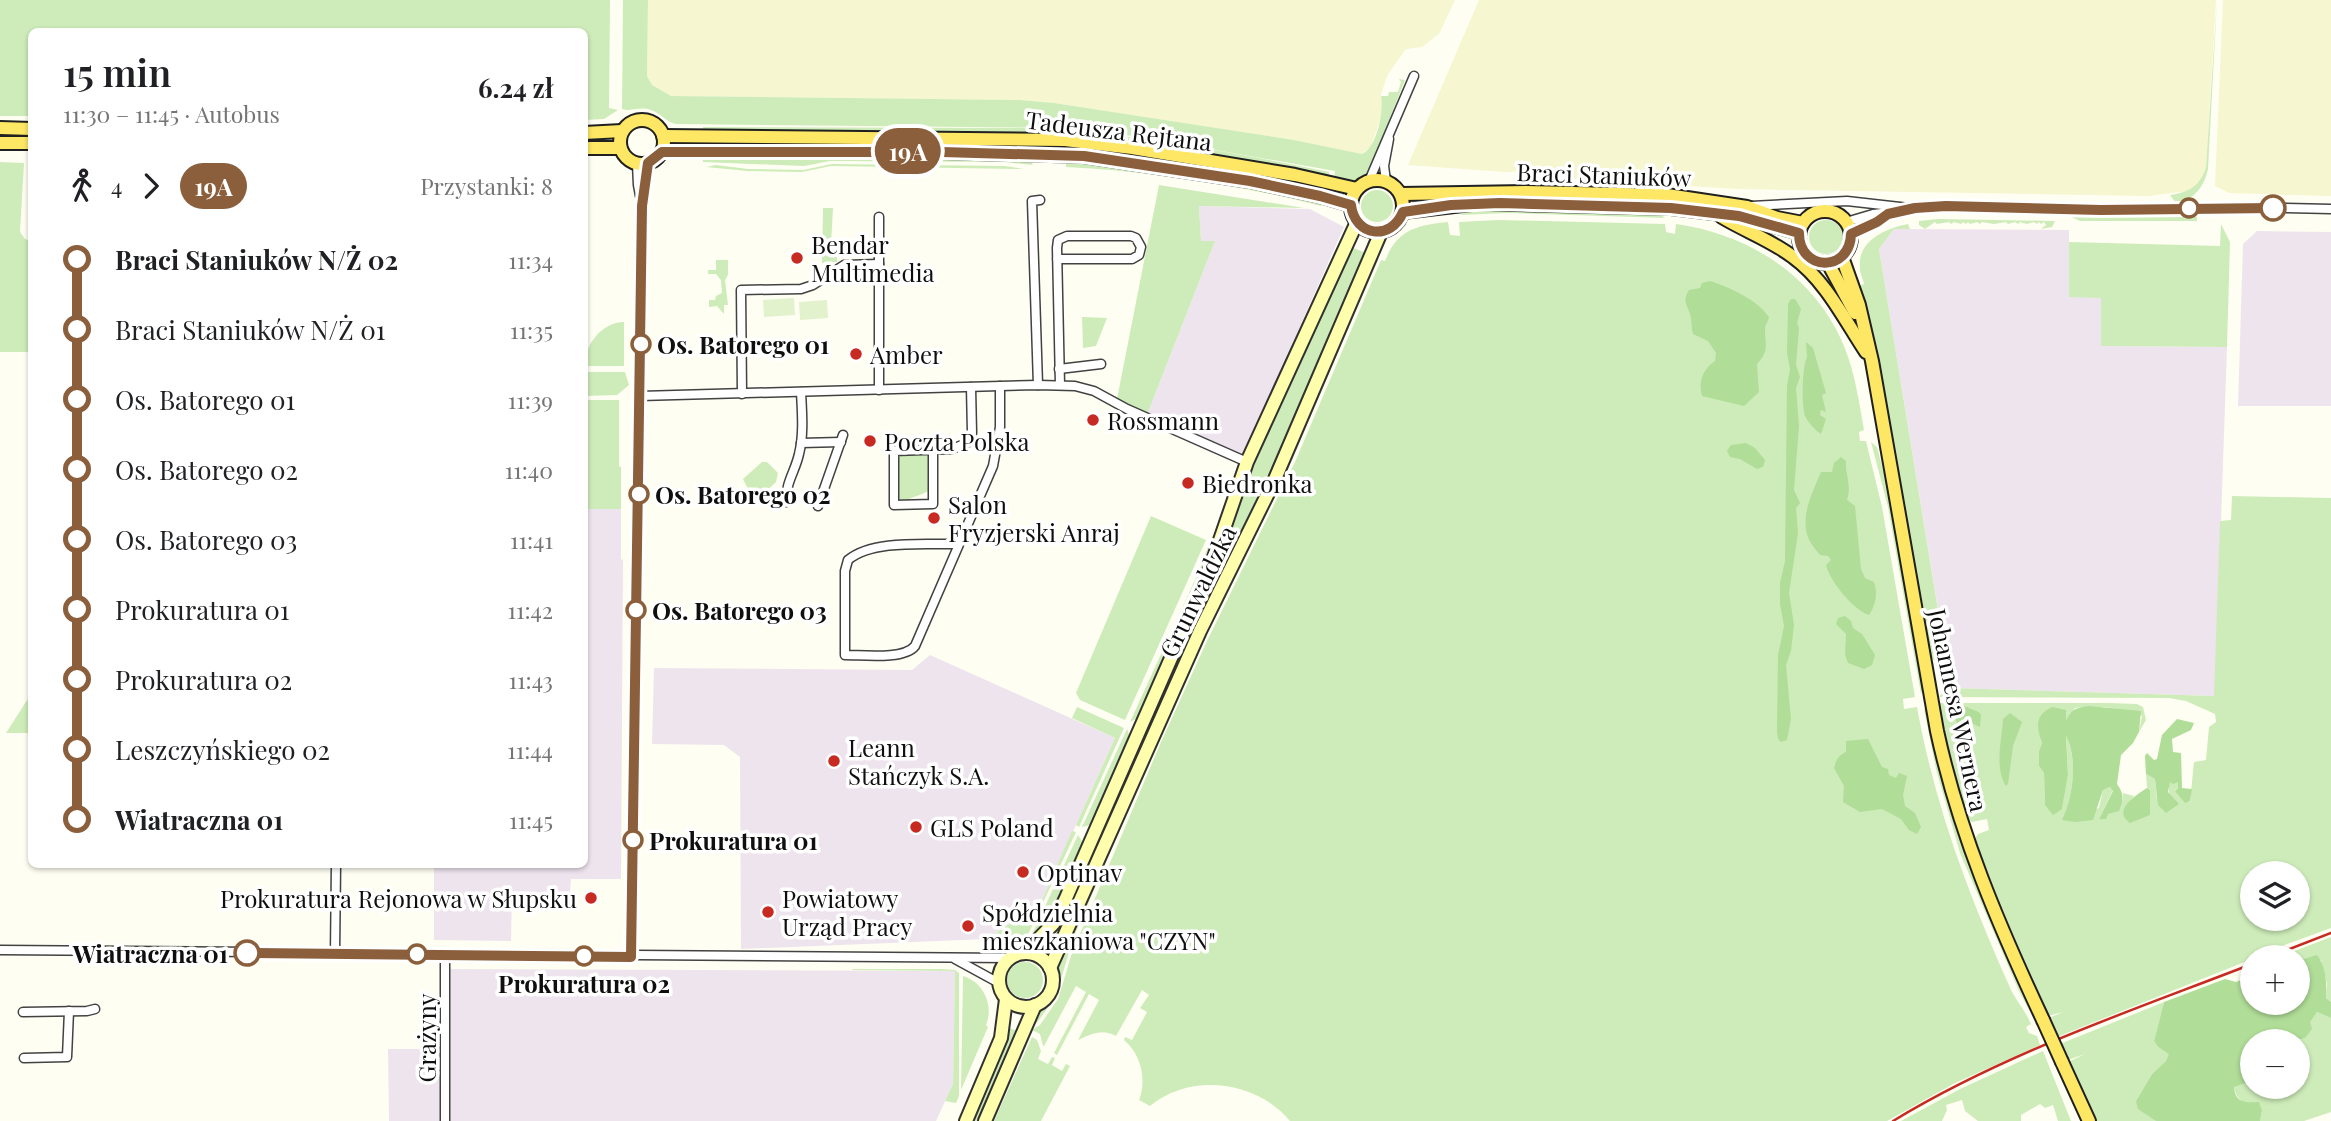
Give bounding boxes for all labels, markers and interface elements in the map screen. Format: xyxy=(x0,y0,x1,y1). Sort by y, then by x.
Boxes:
text: 15 min xyxy=(63,46,171,97)
text: 6.24 zł xyxy=(478,70,553,105)
text: 11:30 – 11:45 · Autobus xyxy=(63,98,280,129)
street label: Tadeusza Rejtana xyxy=(1024,103,1214,157)
line badge: 19A xyxy=(868,128,948,174)
text: 19A xyxy=(889,135,927,167)
street label: Braci Staniuków xyxy=(1516,155,1692,193)
icon: walk xyxy=(63,167,101,205)
icon: forward xyxy=(132,167,170,205)
text: 4 xyxy=(111,170,122,201)
text: 19A xyxy=(194,170,233,202)
text: Przystanki: 8 xyxy=(420,170,553,201)
unlabelled marker xyxy=(2260,195,2286,221)
unlabelled marker xyxy=(2179,198,2199,218)
place label: Bendar Multimedia xyxy=(811,228,934,288)
text: Braci Staniuków N/Ż 02 xyxy=(115,242,398,277)
text: 11:34 xyxy=(508,244,553,275)
marker: Bendar Multimedia xyxy=(789,250,805,266)
text: Braci Staniuków N/Ż 01 xyxy=(115,312,385,347)
text: 11:35 xyxy=(510,314,553,345)
place label: Os. Batorego 01 xyxy=(657,328,829,360)
marker: Os. Batorego 01 xyxy=(631,334,651,354)
place label: Amber xyxy=(869,338,943,370)
marker: Amber xyxy=(848,346,864,362)
text: Os. Batorego 01 xyxy=(115,382,295,417)
text: 11:39 xyxy=(508,384,553,415)
place label: Rossmann xyxy=(1107,404,1219,436)
marker: Rossmann xyxy=(1085,412,1101,428)
place label: Poczta Polska xyxy=(884,425,1029,457)
marker: Poczta Polska xyxy=(862,433,878,449)
text: Os. Batorego 02 xyxy=(115,452,298,487)
text: 11:40 xyxy=(505,454,553,485)
place label: Biedronka xyxy=(1202,467,1313,499)
marker: Biedronka xyxy=(1180,475,1196,491)
place label: Os. Batorego 02 xyxy=(655,478,831,510)
marker: Os. Batorego 02 xyxy=(629,484,649,504)
place label: Salon Fryzjerski Anraj xyxy=(948,488,1120,548)
marker: Salon Fryzjerski Anraj xyxy=(926,510,942,526)
street label: Grunwaldzka xyxy=(1151,520,1243,662)
text: Os. Batorego 03 xyxy=(115,522,297,557)
text: 11:41 xyxy=(510,524,553,555)
text: Prokuratura 01 xyxy=(115,592,289,627)
text: 11:42 xyxy=(507,594,553,625)
place label: Os. Batorego 03 xyxy=(652,594,827,626)
marker: Os. Batorego 03 xyxy=(626,600,646,620)
street label: Johannesa Wernera xyxy=(1922,605,1996,814)
text: Prokuratura 02 xyxy=(115,662,292,697)
text: 11:43 xyxy=(509,664,553,695)
place label: Leann Stańczyk S.A. xyxy=(848,731,989,791)
text: Leszczyńskiego 02 xyxy=(115,732,330,767)
text: 11:44 xyxy=(507,734,553,765)
marker: Leann Stańczyk S.A. xyxy=(826,753,842,769)
text: Wiatraczna 01 xyxy=(115,802,283,837)
text: 11:45 xyxy=(509,804,553,835)
place label: GLS Poland xyxy=(930,811,1054,843)
marker: GLS Poland xyxy=(908,819,924,835)
place label: Prokuratura 01 xyxy=(649,824,818,856)
marker: Prokuratura 01 xyxy=(623,830,643,850)
place label: Optinav xyxy=(1037,856,1122,888)
map controls xyxy=(2240,861,2310,1099)
button: layers xyxy=(2240,861,2310,931)
marker: Optinav xyxy=(1015,864,1031,880)
place label: Prokuratura Rejonowa w Słupsku xyxy=(220,882,577,914)
place label: Powiatowy Urząd Pracy xyxy=(782,882,912,942)
marker: Prokuratura Rejonowa w Słupsku xyxy=(583,890,599,906)
place label: Spółdzielnia mieszkaniowa "CZYN" xyxy=(982,896,1216,956)
marker: Powiatowy Urząd Pracy xyxy=(760,904,776,920)
marker: Spółdzielnia mieszkaniowa "CZYN" xyxy=(960,918,976,934)
place label: Wiatraczna 01 xyxy=(72,937,228,969)
marker: Wiatraczna 01 xyxy=(234,940,260,966)
unlabelled marker xyxy=(407,944,427,964)
button: + xyxy=(2240,945,2310,1015)
marker: Prokuratura 02 xyxy=(574,946,594,966)
place label: Prokuratura 02 xyxy=(498,967,670,999)
street label: Grażyny xyxy=(410,993,442,1083)
button: − xyxy=(2240,1029,2310,1099)

